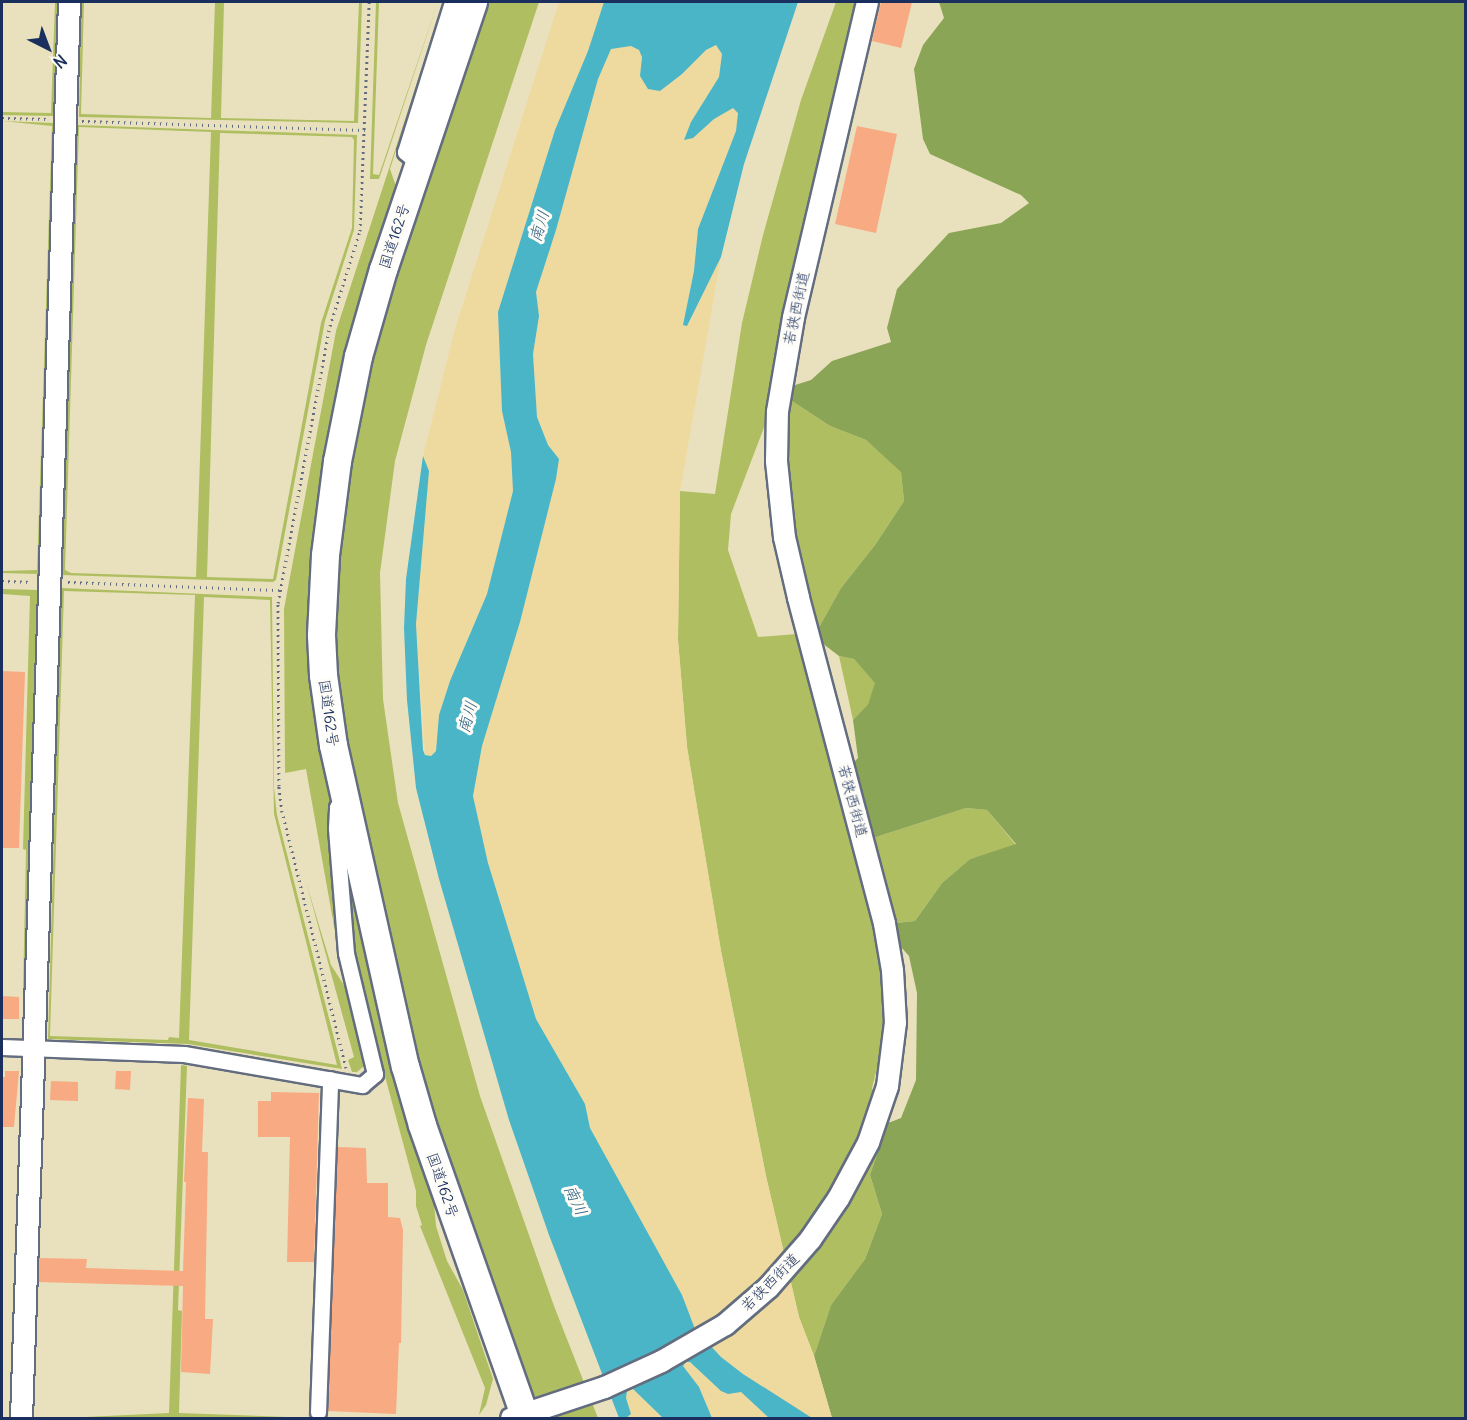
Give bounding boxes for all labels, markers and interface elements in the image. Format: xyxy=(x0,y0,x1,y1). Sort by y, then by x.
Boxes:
north arrow xyxy=(18,18,78,78)
text: N xyxy=(49,50,71,73)
street label: 国道162号 xyxy=(375,201,413,271)
water label: 南川 xyxy=(525,208,553,244)
street label: 若狭西街道 xyxy=(779,269,813,347)
street label: 国道162号 xyxy=(315,678,343,748)
water label: 南川 xyxy=(453,699,481,735)
street label: 若狭西街道 xyxy=(835,762,871,840)
street label: 国道162号 xyxy=(423,1150,463,1220)
water label: 南川 xyxy=(561,1181,591,1219)
street label: 若狭西街道 xyxy=(737,1249,803,1315)

